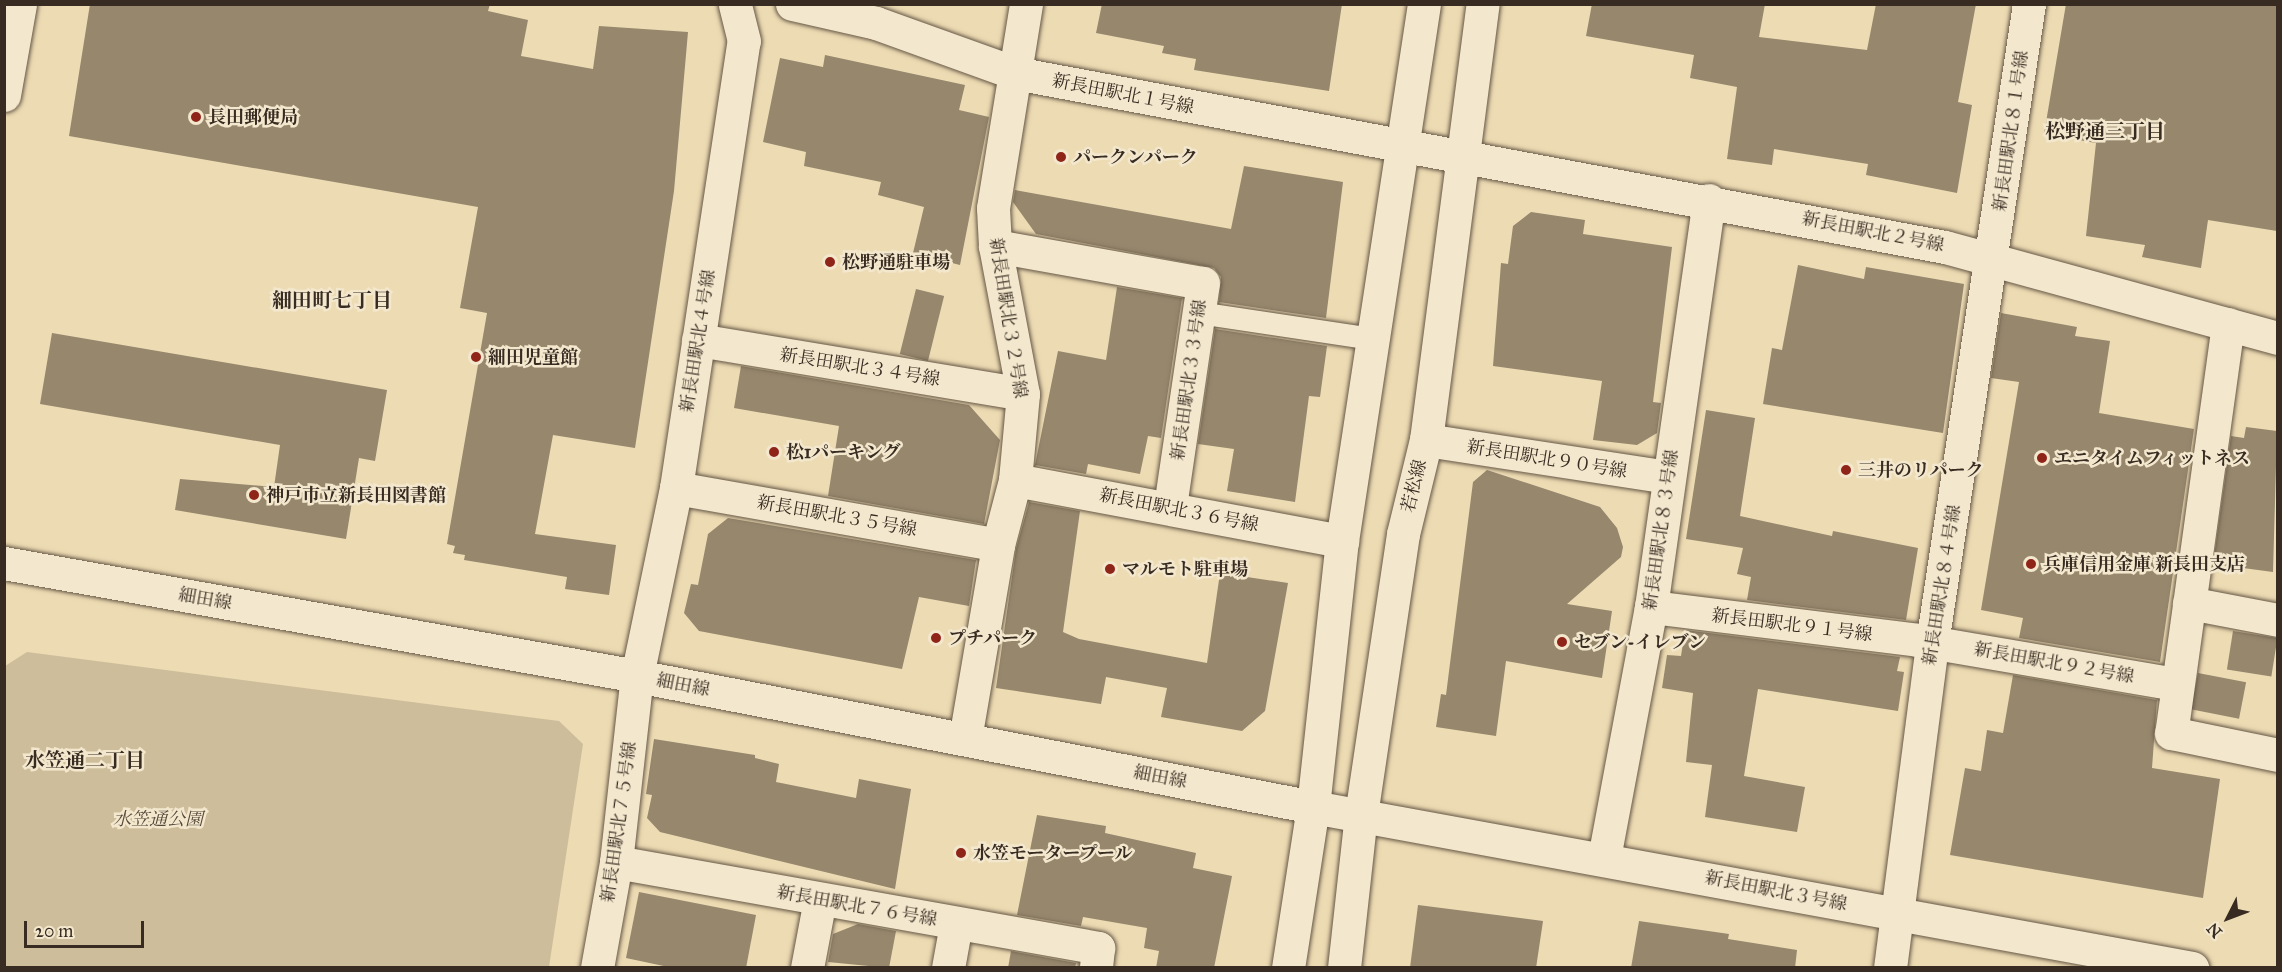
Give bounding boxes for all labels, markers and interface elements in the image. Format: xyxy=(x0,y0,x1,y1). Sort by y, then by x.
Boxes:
street label: 新長田駅北８１号線 xyxy=(1989,49,2033,213)
street label: 新長田駅北１号線 xyxy=(1050,70,1196,118)
place label: 長田郵便局 xyxy=(208,106,298,128)
marker: 長田郵便局 xyxy=(189,110,203,124)
district label: 松野通三丁目 xyxy=(2045,119,2165,143)
place label: パークンパーク xyxy=(1073,146,1199,168)
marker: パークンパーク xyxy=(1054,150,1068,164)
street label: 新長田駅北２号線 xyxy=(1800,208,1946,256)
street label: 新長田駅北３２号線 xyxy=(985,236,1031,400)
place label: 松野通駐車場 xyxy=(842,251,950,273)
marker: 松野通駐車場 xyxy=(823,255,837,269)
street label: 新長田駅北４号線 xyxy=(676,268,720,414)
district label: 細田町七丁目 xyxy=(272,288,392,312)
street label: 新長田駅北３３号線 xyxy=(1167,298,1211,462)
street label: 新長田駅北３４号線 xyxy=(778,344,942,390)
place label: 細田児童館 xyxy=(488,346,578,368)
marker: 細田児童館 xyxy=(469,350,483,364)
street label: 新長田駅北９０号線 xyxy=(1465,436,1629,482)
place label: 松1パーキング xyxy=(786,441,901,463)
marker: 松1パーキング xyxy=(767,445,781,459)
place label: エニタイムフィットネス xyxy=(2054,447,2252,469)
street label: 新長田駅北８３号線 xyxy=(1639,448,1683,612)
marker: エニタイムフィットネス xyxy=(2035,451,2049,465)
street label: 若松線 xyxy=(1397,457,1431,515)
place label: 三井のリパーク xyxy=(1858,459,1984,481)
marker: 三井のリパーク xyxy=(1839,463,1853,477)
place label: 神戸市立新長田図書館 xyxy=(266,484,446,506)
street label: 新長田駅北３６号線 xyxy=(1097,484,1261,536)
marker: 神戸市立新長田図書館 xyxy=(247,488,261,502)
street label: 新長田駅北３５号線 xyxy=(755,491,919,541)
street label: 新長田駅北８４号線 xyxy=(1919,503,1965,667)
place label: 兵庫信用金庫 新長田支店 xyxy=(2043,553,2245,575)
marker: 兵庫信用金庫 新長田支店 xyxy=(2024,557,2038,571)
place label: マルモト駐車場 xyxy=(1122,558,1248,580)
marker: マルモト駐車場 xyxy=(1103,562,1117,576)
street label: 細田線 xyxy=(177,584,233,614)
street label: 新長田駅北９１号線 xyxy=(1710,604,1874,646)
place label: プチパーク xyxy=(948,627,1038,649)
marker: プチパーク xyxy=(929,631,943,645)
place label: セブン-イレブン xyxy=(1574,631,1707,653)
marker: セブン-イレブン xyxy=(1555,635,1569,649)
street label: 新長田駅北９２号線 xyxy=(1972,638,2136,688)
street label: 細田線 xyxy=(654,669,712,701)
street label: 新長田駅北７５号線 xyxy=(597,740,641,904)
district label: 水笠通二丁目 xyxy=(25,748,145,772)
street label: 細田線 xyxy=(1131,761,1189,793)
park label: 水笠通公園 xyxy=(113,808,203,830)
place label: 水笠モータープール xyxy=(973,842,1134,864)
marker: 水笠モータープール xyxy=(954,846,968,860)
street label: 新長田駅北３号線 xyxy=(1703,867,1849,915)
street label: 新長田駅北７６号線 xyxy=(775,881,939,931)
north arrow xyxy=(2198,888,2258,948)
scale bar xyxy=(27,909,147,947)
text: N xyxy=(2203,919,2226,942)
text: 20 m xyxy=(35,920,73,942)

